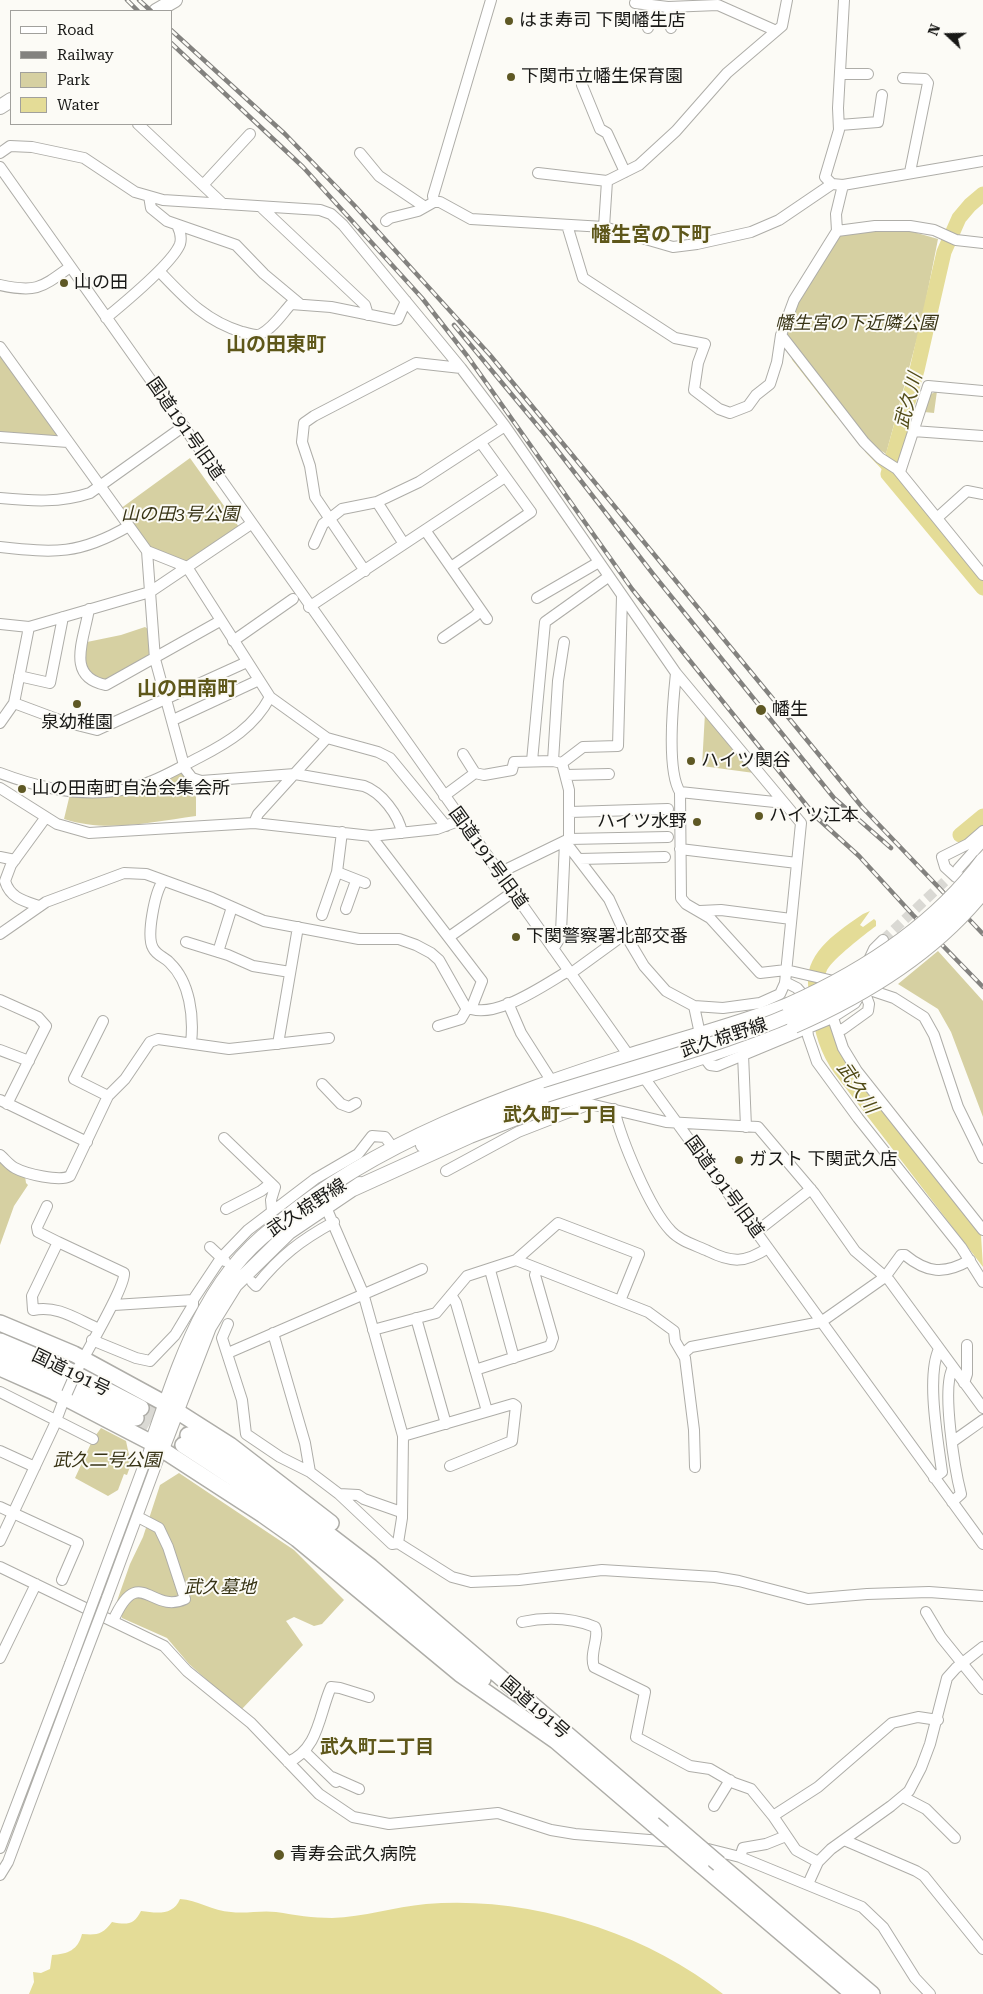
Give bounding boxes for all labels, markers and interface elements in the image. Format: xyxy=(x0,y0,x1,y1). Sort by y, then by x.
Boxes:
legend xyxy=(10,10,172,125)
place label: はま寿司 下関幡生店 xyxy=(519,10,686,32)
north arrow xyxy=(923,10,973,60)
marker: はま寿司 下関幡生店 xyxy=(503,15,515,27)
text: Road xyxy=(57,21,94,39)
text: N xyxy=(925,22,943,38)
text: Railway xyxy=(57,46,114,64)
place label: 下関市立幡生保育園 xyxy=(521,66,683,88)
text: Park xyxy=(57,71,90,89)
marker: 下関市立幡生保育園 xyxy=(505,71,517,83)
text: Water xyxy=(57,96,99,114)
district label: 幡生宮の下町 xyxy=(591,223,711,247)
place label: 山の田 xyxy=(74,272,128,294)
marker: 山の田 xyxy=(58,277,70,289)
park label: 幡生宮の下近隣公園 xyxy=(775,313,937,335)
district label: 山の田東町 xyxy=(226,333,326,357)
water label: 武久川 xyxy=(891,371,927,431)
street label: 国道191号旧道 xyxy=(142,374,228,484)
park label: 山の田3号公園 xyxy=(121,504,239,526)
district label: 山の田南町 xyxy=(137,677,237,701)
marker: 泉幼稚園 xyxy=(71,698,83,710)
place label: 幡生 xyxy=(772,699,808,721)
marker: 幡生 xyxy=(754,703,768,717)
place label: 泉幼稚園 xyxy=(41,712,113,734)
place label: ハイツ関谷 xyxy=(701,750,791,772)
marker: ハイツ関谷 xyxy=(685,755,697,767)
place label: 山の田南町自治会集会所 xyxy=(32,778,230,800)
marker: 山の田南町自治会集会所 xyxy=(16,783,28,795)
street label: 国道191号旧道 xyxy=(444,803,532,913)
place label: ハイツ江本 xyxy=(769,805,859,827)
marker: ハイツ江本 xyxy=(753,810,765,822)
place label: ハイツ水野 xyxy=(597,811,687,833)
marker: ハイツ水野 xyxy=(691,816,703,828)
place label: 下関警察署北部交番 xyxy=(526,926,688,948)
marker: 下関警察署北部交番 xyxy=(510,931,522,943)
street label: 武久椋野線 xyxy=(678,1014,770,1062)
water label: 武久川 xyxy=(832,1058,882,1118)
district label: 武久町一丁目 xyxy=(503,1104,617,1126)
street label: 国道191号旧道 xyxy=(680,1132,768,1242)
place label: ガスト 下関武久店 xyxy=(749,1149,898,1171)
marker: ガスト 下関武久店 xyxy=(733,1154,745,1166)
street label: 武久椋野線 xyxy=(263,1174,351,1242)
street label: 国道191号 xyxy=(28,1345,114,1401)
park label: 武久二号公園 xyxy=(53,1450,161,1472)
park label: 武久墓地 xyxy=(184,1577,256,1599)
street label: 国道191号 xyxy=(496,1672,574,1744)
district label: 武久町二丁目 xyxy=(320,1736,434,1758)
place label: 青寿会武久病院 xyxy=(290,1844,416,1866)
marker: 青寿会武久病院 xyxy=(272,1848,286,1862)

